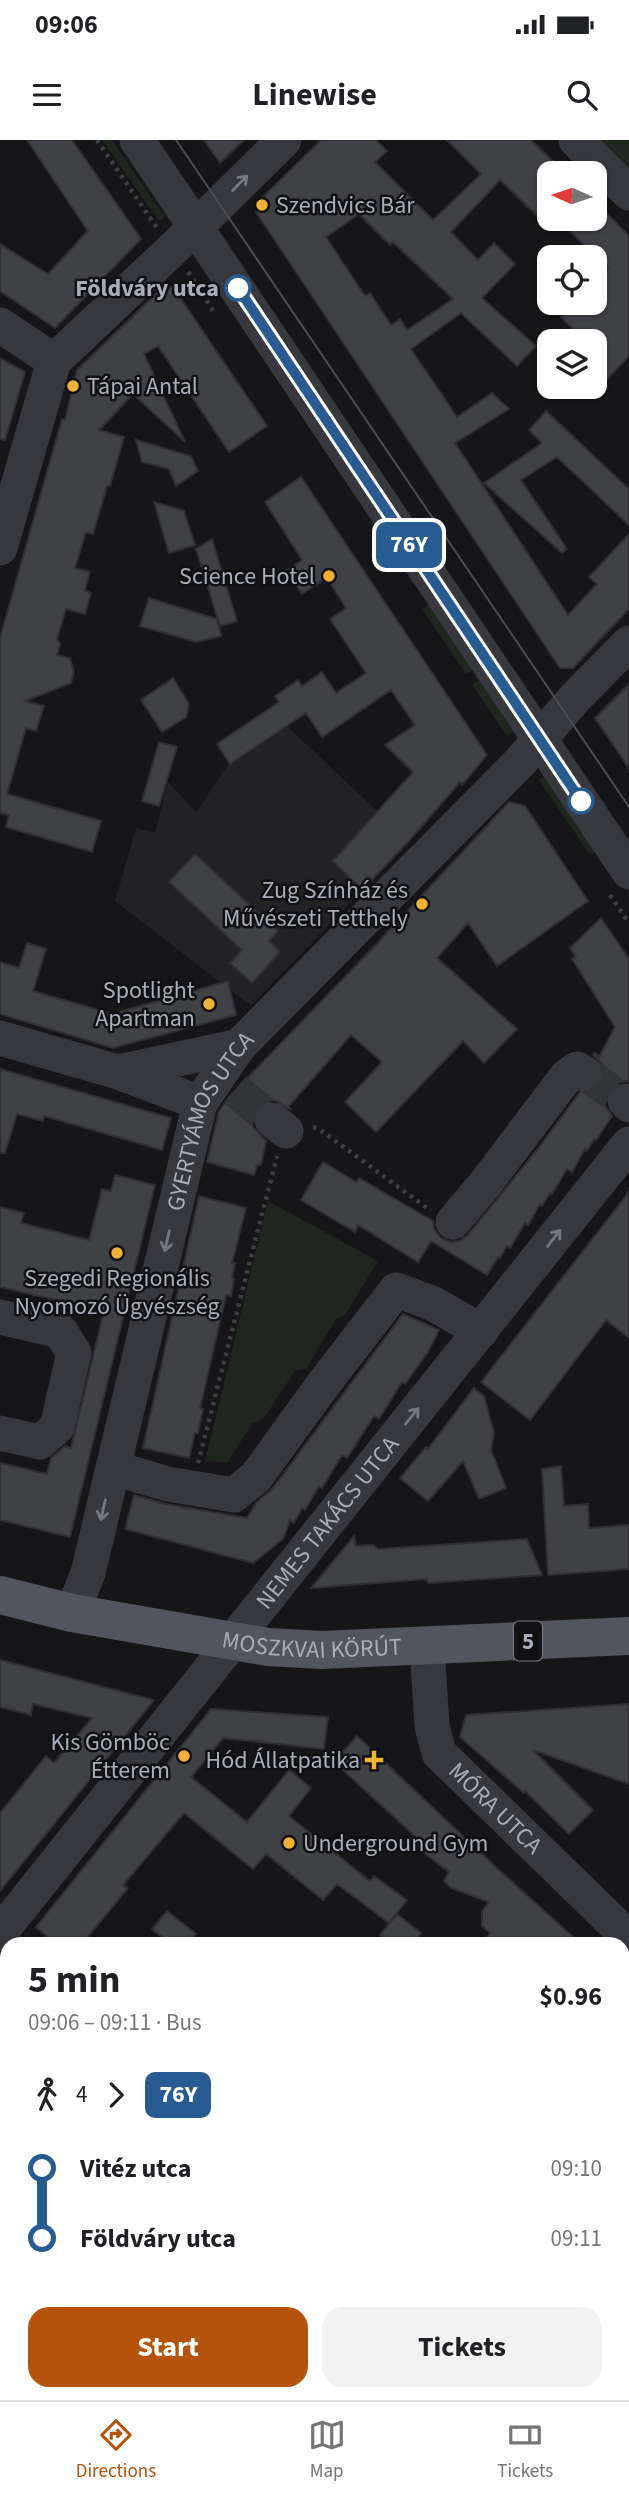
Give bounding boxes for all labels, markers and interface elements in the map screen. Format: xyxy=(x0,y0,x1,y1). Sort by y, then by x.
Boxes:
text: 09:06 xyxy=(35,6,98,43)
text: Linewise xyxy=(252,72,377,118)
icon: menu xyxy=(28,76,66,114)
icon: search xyxy=(563,76,601,114)
north arrow xyxy=(537,161,607,231)
map controls xyxy=(537,161,607,399)
one-way arrow xyxy=(231,175,248,192)
place label: Szendvics Bár xyxy=(276,188,415,223)
marker: Szendvics Bár xyxy=(254,197,270,213)
button: locate xyxy=(537,245,607,315)
place label: Földváry utca xyxy=(75,271,219,306)
marker: Földváry utca xyxy=(225,275,251,301)
button: layers xyxy=(537,329,607,399)
place label: Tápai Antal xyxy=(87,369,198,404)
marker: Tápai Antal xyxy=(65,378,81,394)
line badge: 76Y xyxy=(369,522,449,568)
text: 76Y xyxy=(390,527,428,562)
place label: Science Hotel xyxy=(179,559,315,594)
marker: Science Hotel xyxy=(321,568,337,584)
unlabelled marker xyxy=(568,788,594,814)
place label: Zug Színház és Művészeti Tetthely xyxy=(223,873,408,936)
marker: Zug Színház és Művészeti Tetthely xyxy=(414,896,430,912)
place label: Spotlight Apartman xyxy=(95,973,195,1036)
marker: Spotlight Apartman xyxy=(201,996,217,1012)
street label: GYERTYÁMOS UTCA xyxy=(158,1023,262,1215)
one-way arrow xyxy=(160,1229,173,1252)
one-way arrow xyxy=(547,1229,562,1248)
marker: Szegedi Regionális Nyomozó Ügyészség xyxy=(109,1245,125,1261)
place label: Szegedi Regionális Nyomozó Ügyészség xyxy=(15,1261,219,1324)
one-way arrow xyxy=(405,1407,420,1425)
street label: NEMES TAKÁCS UTCA xyxy=(248,1429,408,1617)
one-way arrow xyxy=(96,1498,109,1521)
street label: MOSZKVAI KÖRÚT xyxy=(219,1622,403,1668)
road number: 5 xyxy=(514,1622,542,1660)
place label: Kis Gömböc Étterem xyxy=(50,1725,170,1788)
place label: Hód Állatpatika xyxy=(206,1743,360,1778)
marker: Kis Gömböc Étterem xyxy=(176,1748,192,1764)
marker: Hód Állatpatika xyxy=(366,1752,382,1768)
street label: MÓRA UTCA xyxy=(440,1754,550,1863)
place label: Underground Gym xyxy=(303,1826,488,1861)
marker: Underground Gym xyxy=(281,1835,297,1851)
text: 5 min xyxy=(28,1953,120,2007)
text: $0.96 xyxy=(539,1978,602,2015)
text: 09:06 – 09:11 · Bus xyxy=(28,2006,202,2039)
icon: walk xyxy=(28,2076,66,2114)
icon: forward xyxy=(97,2076,135,2114)
text: 76Y xyxy=(159,2077,197,2112)
text: 4 xyxy=(76,2078,87,2111)
text: Vitéz utca xyxy=(80,2150,191,2187)
text: 09:10 xyxy=(551,2152,602,2185)
text: Földváry utca xyxy=(80,2220,236,2257)
text: 09:11 xyxy=(551,2222,602,2255)
button: Start xyxy=(28,2307,308,2387)
button: Tickets xyxy=(322,2307,602,2387)
tab: Directions xyxy=(76,2416,156,2485)
tab: Map xyxy=(308,2416,346,2485)
tab: Tickets xyxy=(497,2416,553,2485)

